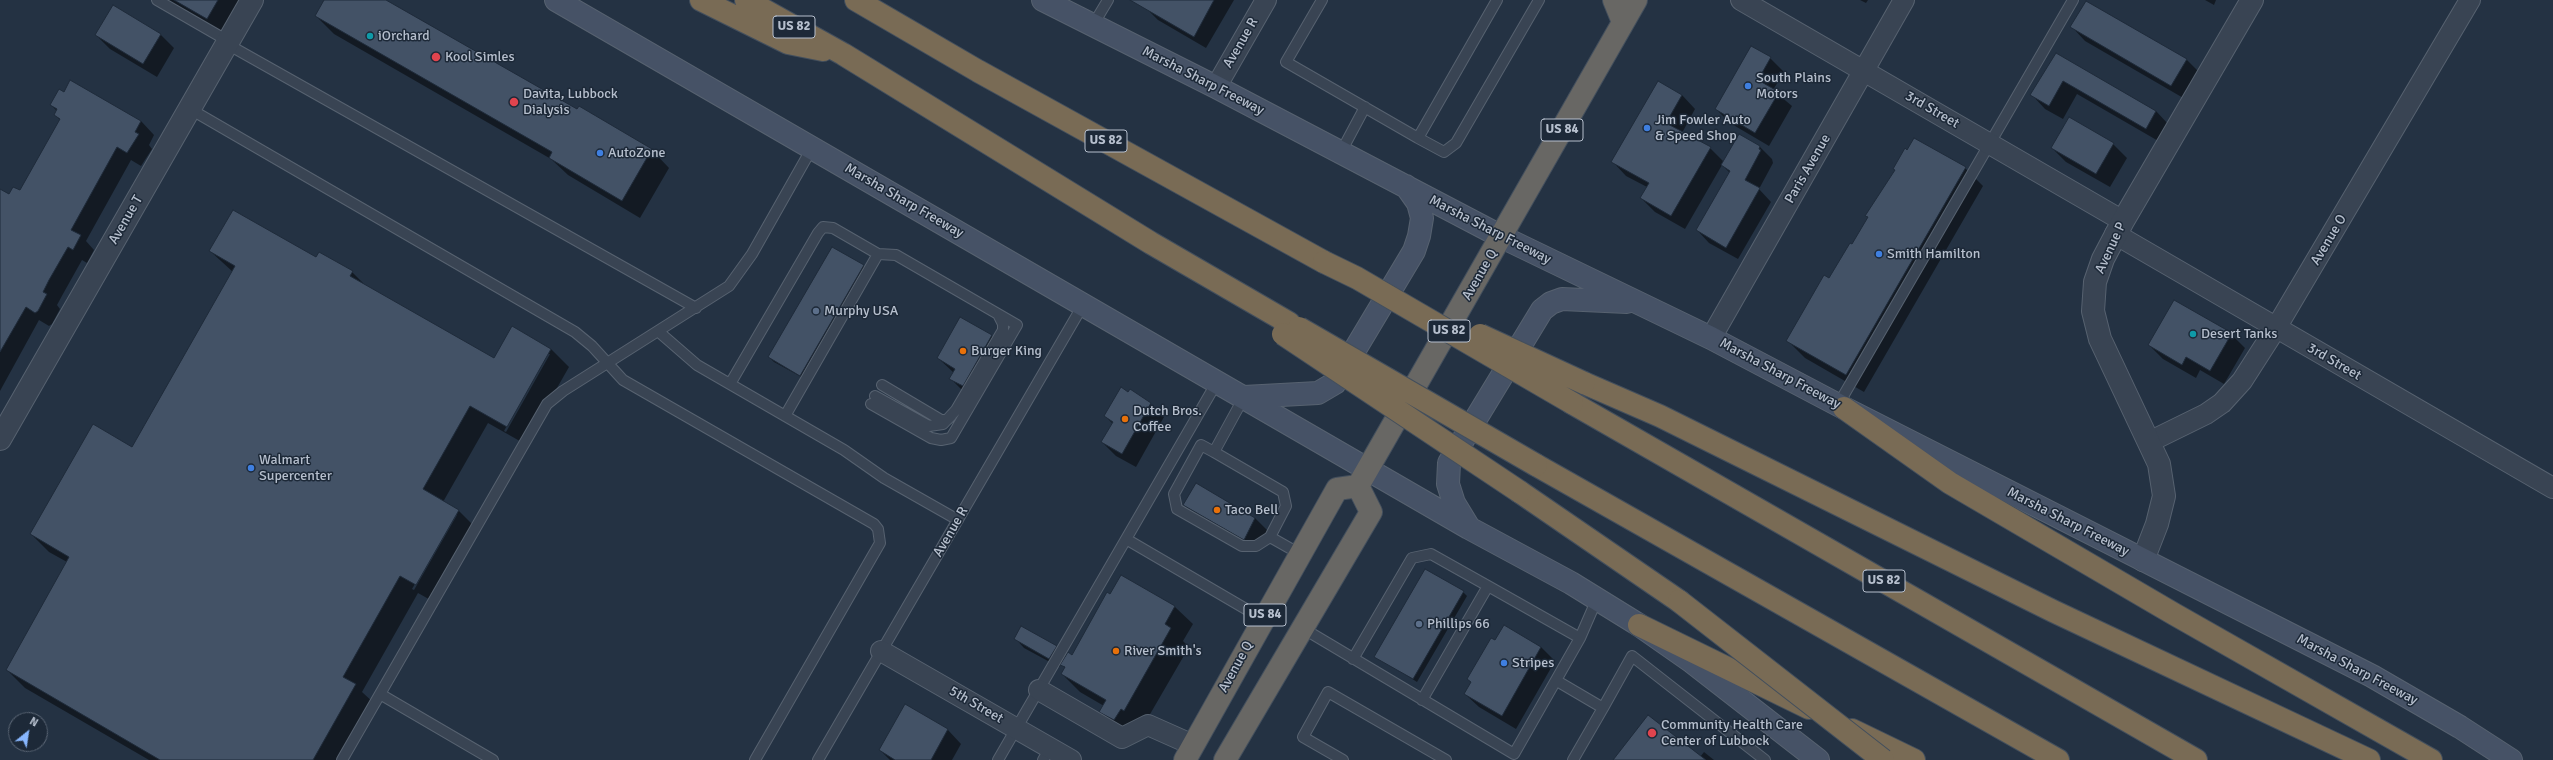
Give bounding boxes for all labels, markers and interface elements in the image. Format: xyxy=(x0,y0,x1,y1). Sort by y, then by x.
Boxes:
street label: Avenue R xyxy=(1220,15,1262,71)
road number: US 82 xyxy=(773,16,815,38)
place label: iOrchard xyxy=(378,28,430,44)
marker: iOrchard xyxy=(365,31,375,41)
street label: Marsha Sharp Freeway xyxy=(1139,43,1267,119)
place label: Kool Simles xyxy=(445,49,515,65)
marker: Kool Simles xyxy=(430,51,442,63)
place label: South Plains Motors xyxy=(1756,70,1831,102)
marker: South Plains Motors xyxy=(1743,81,1753,91)
place label: Davita, Lubbock Dialysis xyxy=(523,86,618,118)
street label: 3rd Street xyxy=(1902,88,1962,132)
marker: Davita, Lubbock Dialysis xyxy=(508,96,520,108)
place label: Jim Fowler Auto & Speed Shop xyxy=(1655,112,1751,144)
road number: US 84 xyxy=(1541,119,1583,141)
marker: Jim Fowler Auto & Speed Shop xyxy=(1642,123,1652,133)
road number: US 82 xyxy=(1085,130,1127,152)
street label: Paris Avenue xyxy=(1781,131,1835,207)
place label: AutoZone xyxy=(608,145,666,161)
marker: AutoZone xyxy=(595,148,605,158)
street label: Marsha Sharp Freeway xyxy=(841,160,967,242)
street label: Marsha Sharp Freeway xyxy=(1426,192,1554,268)
street label: Avenue T xyxy=(105,193,147,247)
street label: Avenue O xyxy=(2307,212,2351,268)
street label: Avenue P xyxy=(2092,220,2130,276)
place label: Smith Hamilton xyxy=(1887,246,1980,262)
street label: Avenue Q xyxy=(1459,247,1501,303)
marker: Smith Hamilton xyxy=(1874,249,1884,259)
place label: Murphy USA xyxy=(824,303,898,319)
marker: Murphy USA xyxy=(811,306,821,316)
road number: US 82 xyxy=(1428,320,1470,342)
place label: Desert Tanks xyxy=(2201,326,2277,342)
marker: Desert Tanks xyxy=(2188,329,2198,339)
street label: Marsha Sharp Freeway xyxy=(1717,335,1843,413)
street label: 3rd Street xyxy=(2304,340,2364,384)
place label: Burger King xyxy=(971,343,1042,359)
marker: Burger King xyxy=(958,346,968,356)
place label: Dutch Bros. Coffee xyxy=(1133,403,1202,436)
marker: Dutch Bros. Coffee xyxy=(1120,414,1130,424)
place label: Walmart Supercenter xyxy=(259,452,332,484)
marker: Walmart Supercenter xyxy=(246,463,256,473)
street label: Marsha Sharp Freeway xyxy=(2004,484,2132,560)
place label: Taco Bell xyxy=(1225,502,1278,518)
street label: Avenue R xyxy=(930,504,972,560)
marker: Taco Bell xyxy=(1212,505,1222,515)
road number: US 82 xyxy=(1863,570,1905,592)
road number: US 84 xyxy=(1244,604,1286,626)
place label: Phillips 66 xyxy=(1427,616,1490,632)
marker: Phillips 66 xyxy=(1414,619,1424,629)
street label: Marsha Sharp Freeway xyxy=(2294,631,2420,709)
street label: Avenue Q xyxy=(1215,638,1257,696)
place label: River Smith's xyxy=(1124,643,1202,659)
marker: River Smith's xyxy=(1111,646,1121,656)
place label: Stripes xyxy=(1512,655,1554,671)
marker: Stripes xyxy=(1499,658,1509,668)
street label: 5th Street xyxy=(946,683,1006,727)
north arrow xyxy=(8,712,48,752)
text: N xyxy=(27,714,40,730)
place label: Community Health Care Center of Lubbock xyxy=(1661,717,1803,750)
marker: Community Health Care Center of Lubbock xyxy=(1646,727,1658,739)

